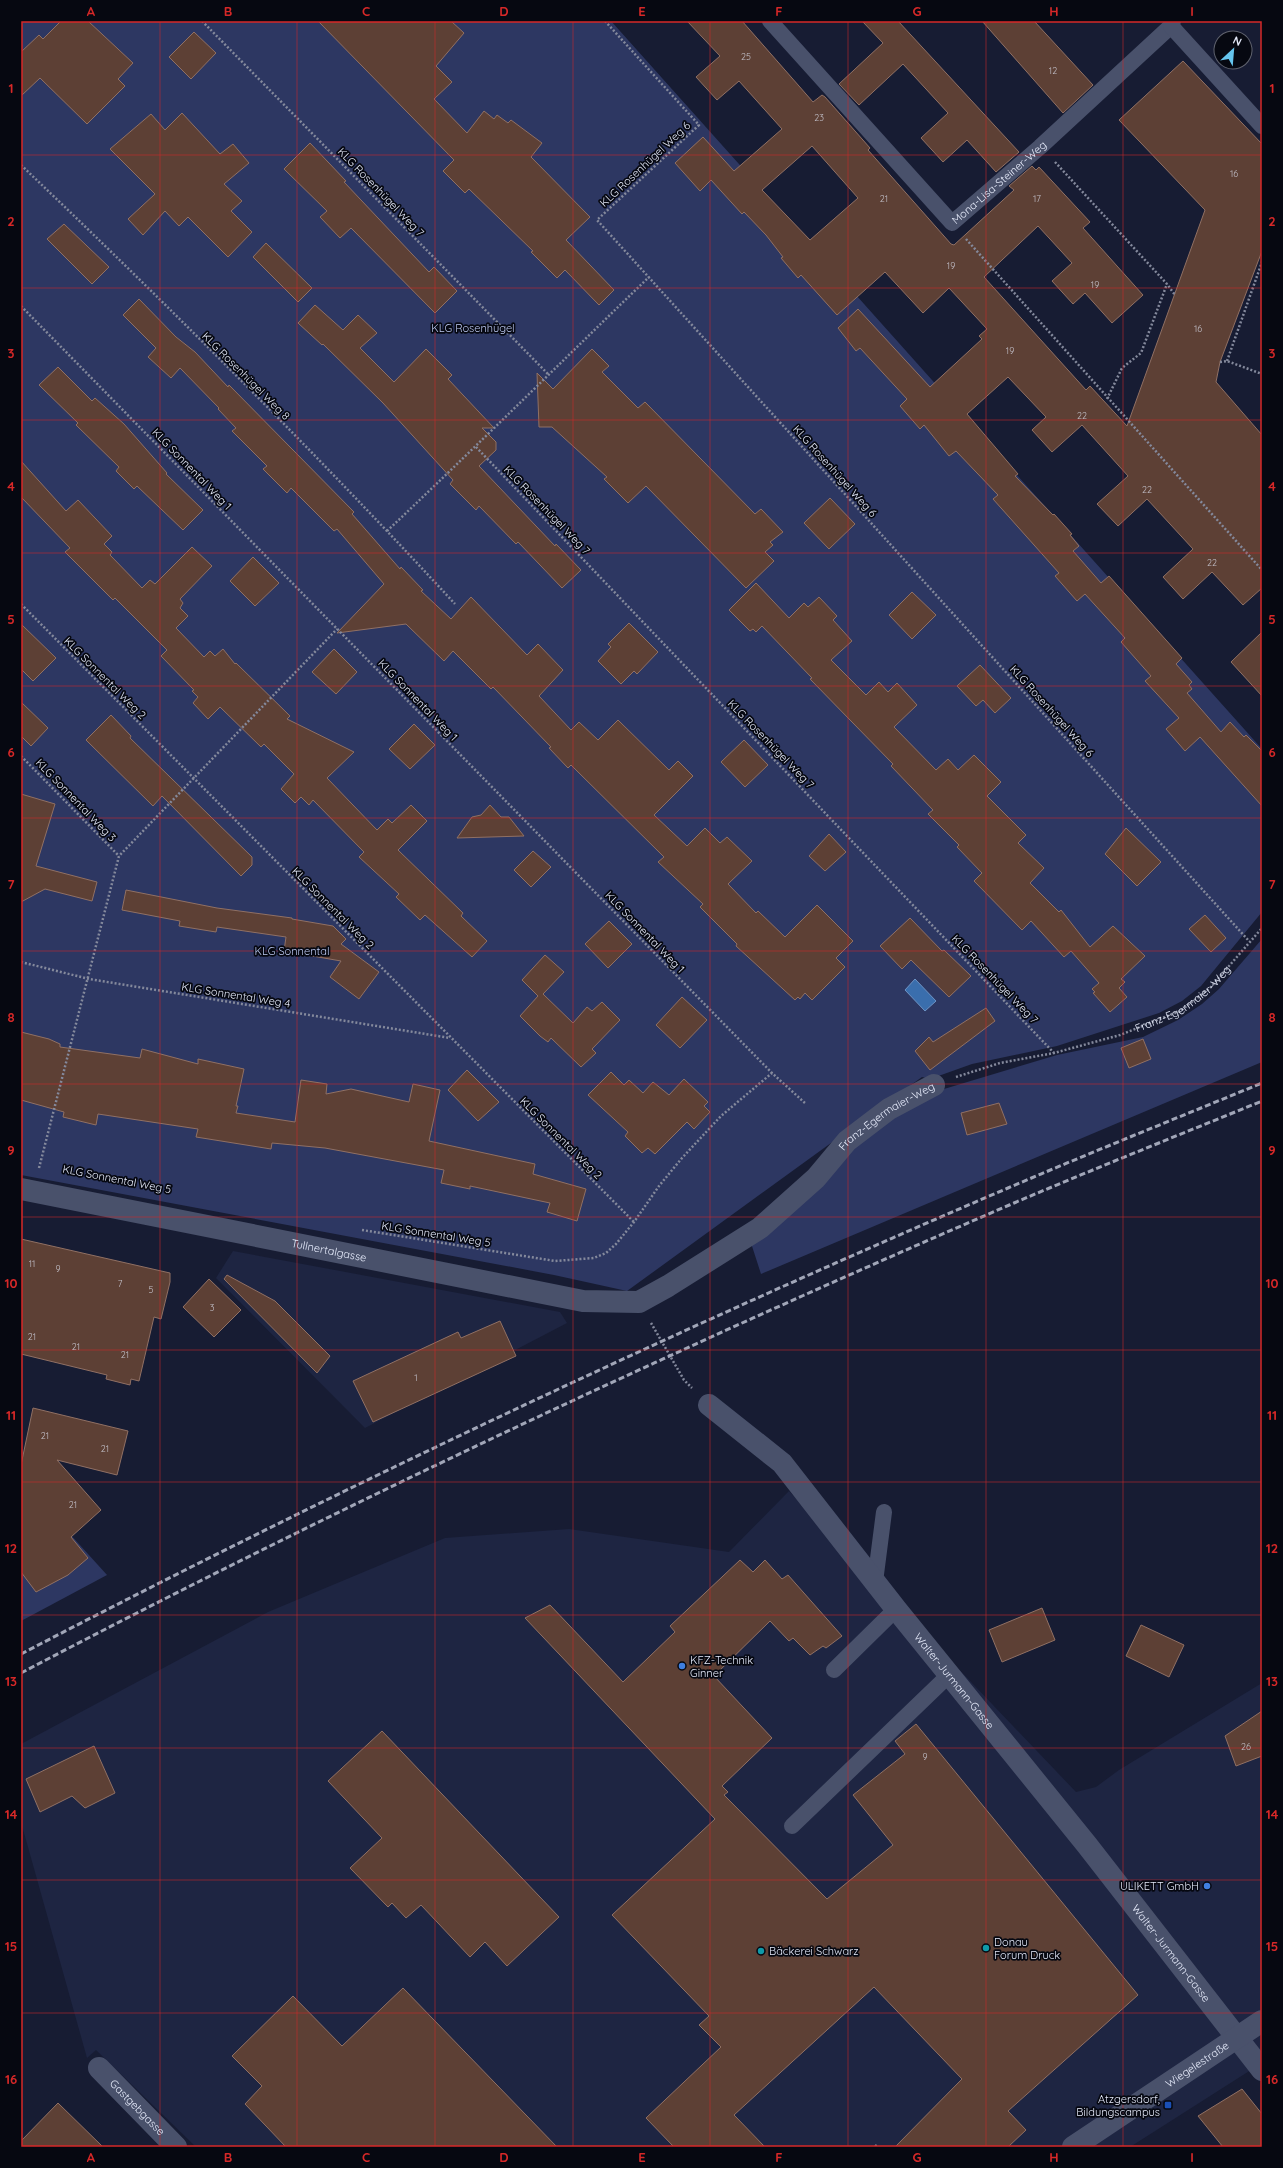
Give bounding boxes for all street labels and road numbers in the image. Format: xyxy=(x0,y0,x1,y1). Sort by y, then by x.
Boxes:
street label: KLG Rosenhügel Weg 6 xyxy=(597,118,693,210)
street label: Mona-Lisa-Steiner-Weg xyxy=(949,138,1049,227)
street label: KLG Rosenhügel Weg 7 xyxy=(335,145,427,240)
street label: KLG Rosenhügel Weg 8 xyxy=(199,329,293,423)
street label: KLG Rosenhügel Weg 6 xyxy=(790,422,880,520)
street label: KLG Sonnental Weg 1 xyxy=(149,425,235,513)
street label: KLG Rosenhügel Weg 7 xyxy=(501,463,593,558)
street label: KLG Sonnental Weg 2 xyxy=(61,634,149,722)
street label: KLG Sonnental Weg 1 xyxy=(375,656,461,744)
street label: KLG Rosenhügel Weg 6 xyxy=(1007,662,1097,760)
street label: KLG Rosenhügel Weg 7 xyxy=(725,697,817,792)
street label: KLG Sonnental Weg 3 xyxy=(33,756,119,845)
street label: KLG Sonnental Weg 2 xyxy=(289,864,377,952)
street label: KLG Sonnental Weg 1 xyxy=(602,888,688,976)
street label: KLG Rosenhügel Weg 7 xyxy=(949,932,1041,1027)
street label: Franz-Egermaier-Weg xyxy=(1133,962,1234,1035)
street label: KLG Sonnental Weg 4 xyxy=(181,979,292,1011)
street label: Franz-Egermaier-Weg xyxy=(835,1079,937,1153)
street label: KLG Sonnental Weg 2 xyxy=(517,1094,605,1182)
street label: KLG Sonnental Weg 5 xyxy=(62,1162,172,1196)
street label: KLG Sonnental Weg 5 xyxy=(380,1218,492,1250)
street label: Tullnertalgasse xyxy=(290,1236,368,1265)
street label: Walter-Jurmann-Gasse xyxy=(911,1630,997,1732)
street label: Walter-Jurmann-Gasse xyxy=(1129,1902,1213,2005)
street label: Wiegelestraße xyxy=(1163,2038,1231,2090)
street label: Gastgebgasse xyxy=(107,2076,168,2138)

